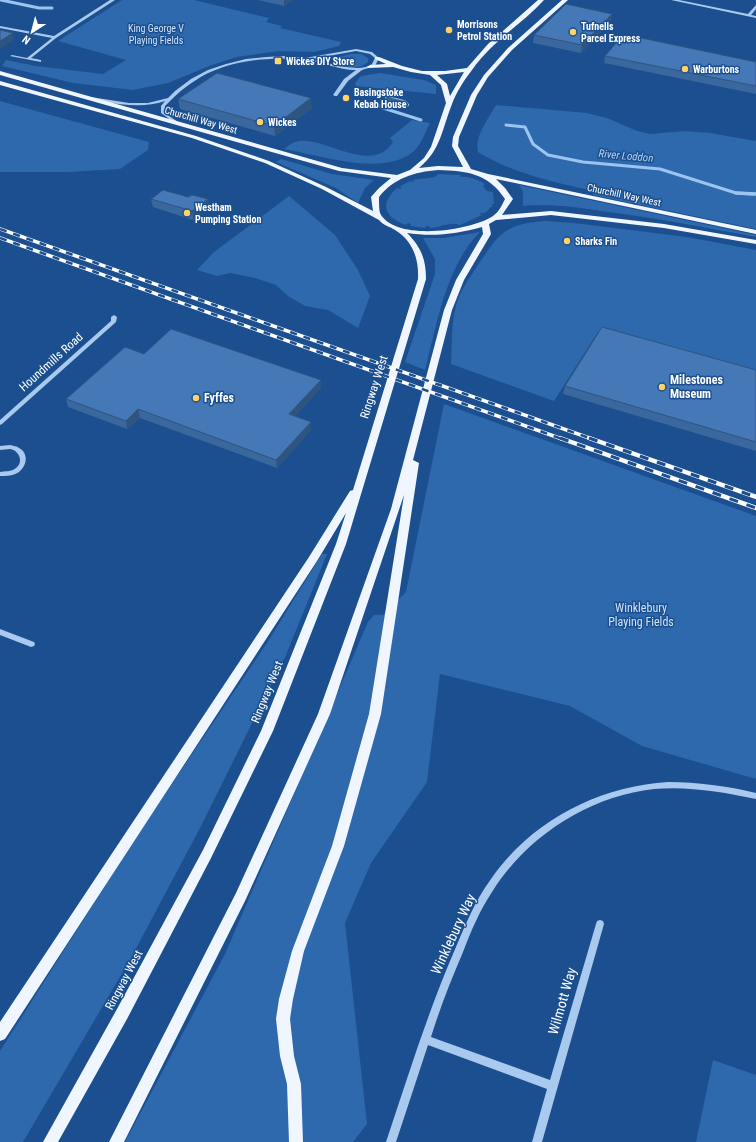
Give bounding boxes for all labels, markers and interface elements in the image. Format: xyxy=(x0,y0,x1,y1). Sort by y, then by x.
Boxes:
north arrow xyxy=(12,12,52,52)
place label: Morrisons Petrol Station xyxy=(457,19,512,42)
place label: Tufnells Parcel Express xyxy=(581,21,641,44)
park label: King George V Playing Fields xyxy=(128,23,184,46)
marker: Morrisons Petrol Station xyxy=(444,25,454,35)
marker: Tufnells Parcel Express xyxy=(568,27,578,37)
text: N xyxy=(20,32,33,47)
marker: Wickes DIY Store xyxy=(273,56,283,66)
place label: Wickes DIY Store xyxy=(286,56,354,67)
marker: Warburtons xyxy=(680,64,690,74)
place label: Warburtons xyxy=(693,64,740,75)
place label: Basingstoke Kebab House xyxy=(354,87,407,110)
marker: Basingstoke Kebab House xyxy=(341,93,351,103)
street label: Churchill Way West xyxy=(163,104,239,136)
marker: Wickes xyxy=(255,117,265,127)
place label: Wickes xyxy=(268,117,297,128)
water label: River Loddon xyxy=(598,147,654,165)
street label: Churchill Way West xyxy=(586,182,662,208)
place label: Westham Pumping Station xyxy=(195,202,261,225)
marker: Westham Pumping Station xyxy=(182,208,192,218)
marker: Sharks Fin xyxy=(562,236,572,246)
place label: Sharks Fin xyxy=(575,236,617,247)
street label: Houndmills Road xyxy=(16,330,86,394)
street label: Ringway West xyxy=(357,353,391,420)
place label: Milestones Museum xyxy=(670,373,723,401)
marker: Milestones Museum xyxy=(657,382,667,392)
place label: Fyffes xyxy=(204,391,234,405)
marker: Fyffes xyxy=(191,393,201,403)
park label: Winklebury Playing Fields xyxy=(608,601,674,629)
street label: Ringway West xyxy=(248,659,286,725)
street label: Winklebury Way xyxy=(427,891,479,977)
street label: Ringway West xyxy=(102,947,146,1012)
street label: Wilmott Way xyxy=(545,965,579,1036)

